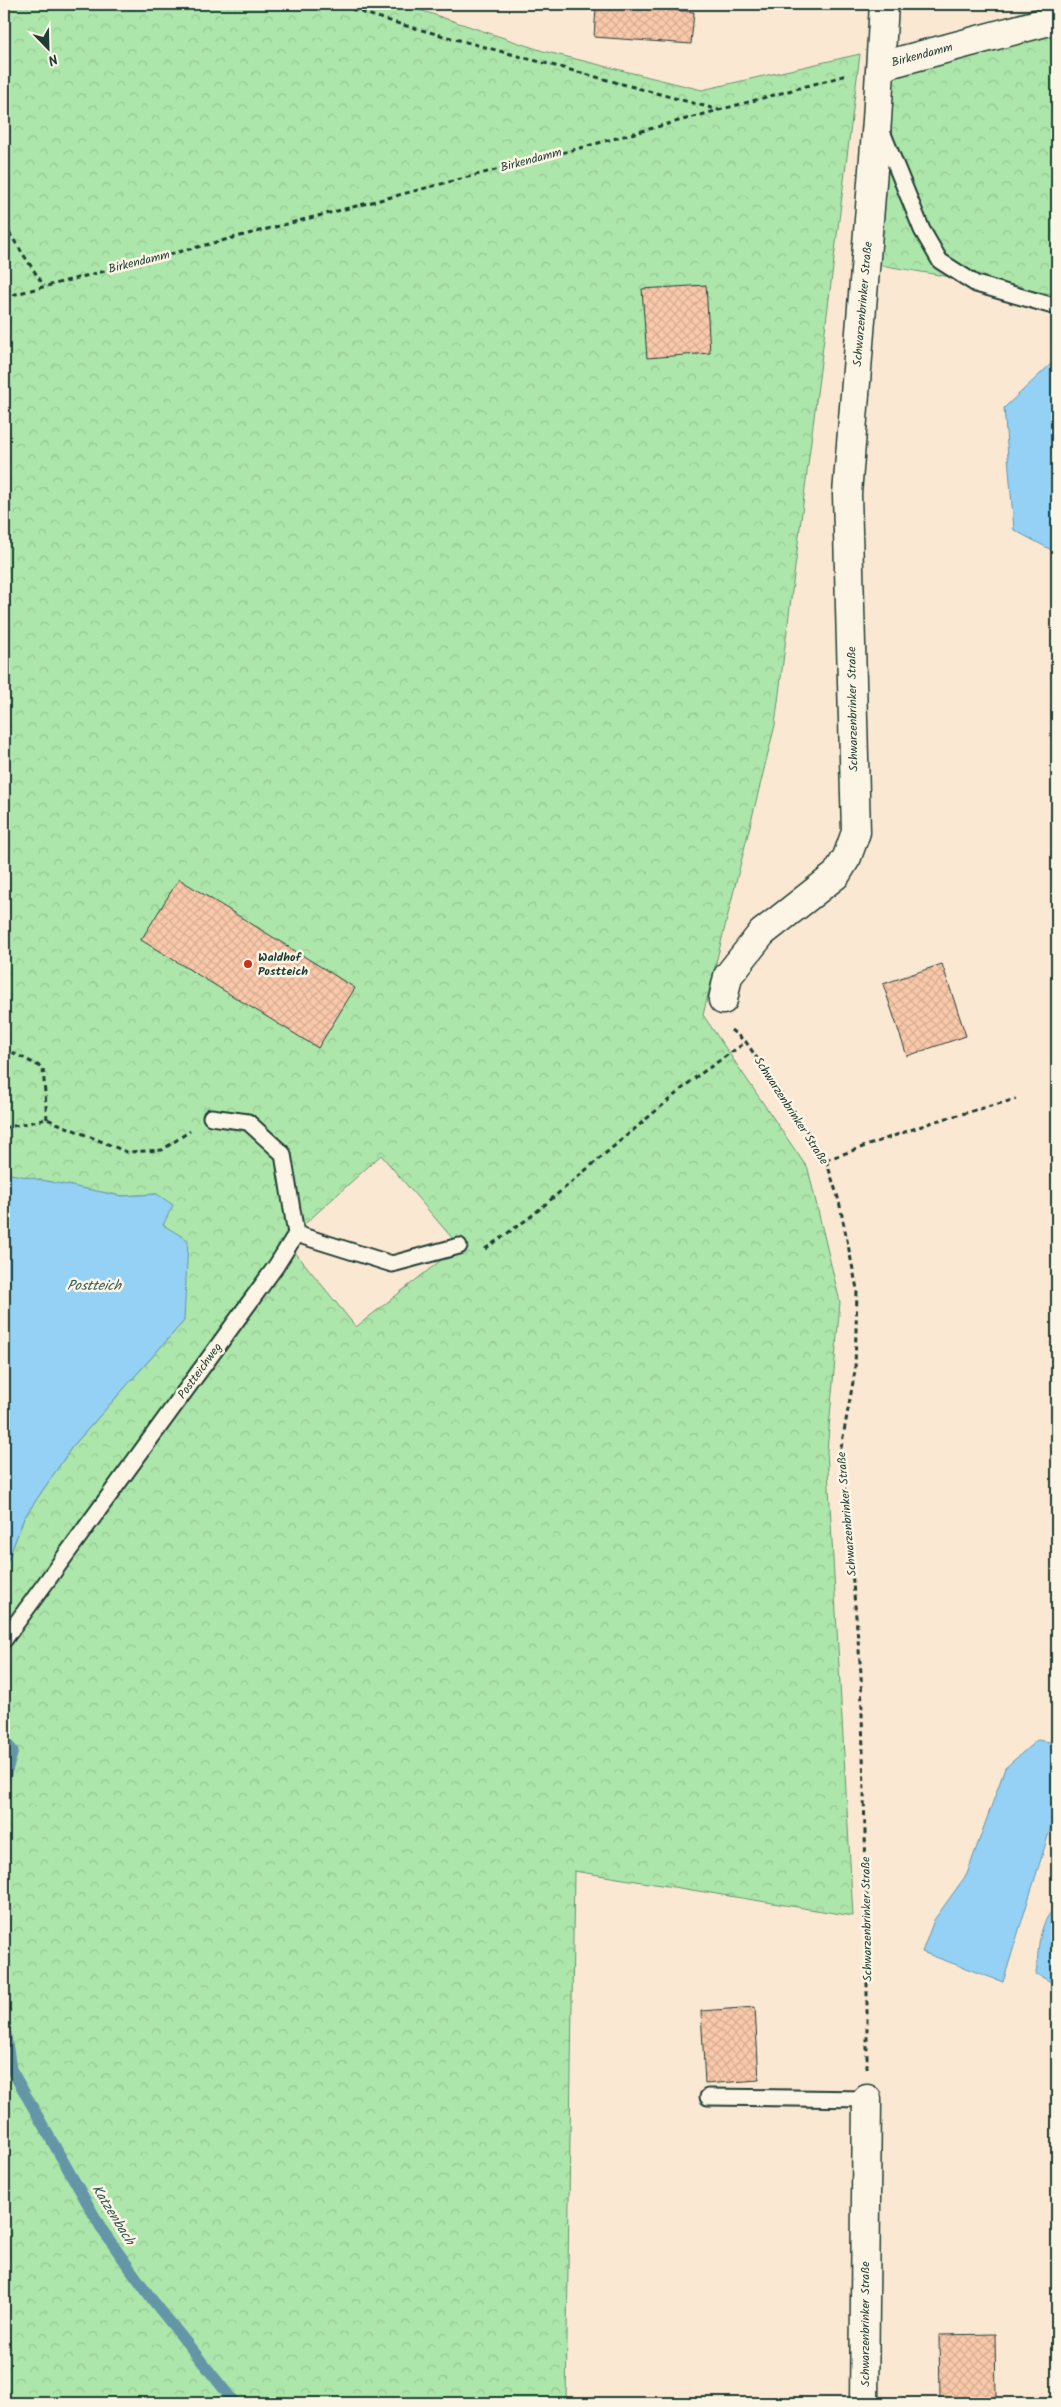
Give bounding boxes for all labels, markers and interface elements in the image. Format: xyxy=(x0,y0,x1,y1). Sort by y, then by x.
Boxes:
north arrow xyxy=(22,22,72,72)
street label: Birkendamm xyxy=(889,38,955,72)
text: N xyxy=(44,47,61,71)
street label: Birkendamm xyxy=(498,143,564,177)
street label: Schwarzenbrinker Straße xyxy=(848,240,878,367)
street label: Birkendamm xyxy=(106,245,172,279)
street label: Schwarzenbrinker Straße xyxy=(842,646,864,772)
place label: Waldhof Postteich xyxy=(258,948,308,981)
marker: Waldhof Postteich xyxy=(242,958,254,970)
street label: Schwarzenbrinker Straße xyxy=(749,1053,833,1169)
water label: Postteich xyxy=(67,1275,123,1297)
street label: Postteichweg xyxy=(173,1339,227,1403)
street label: Schwarzenbrinker Straße xyxy=(832,1450,862,1577)
street label: Schwarzenbrinker Straße xyxy=(856,1856,878,1982)
water label: Katzenbach xyxy=(86,2180,141,2251)
street label: Schwarzenbrinker Straße xyxy=(856,2261,875,2387)

